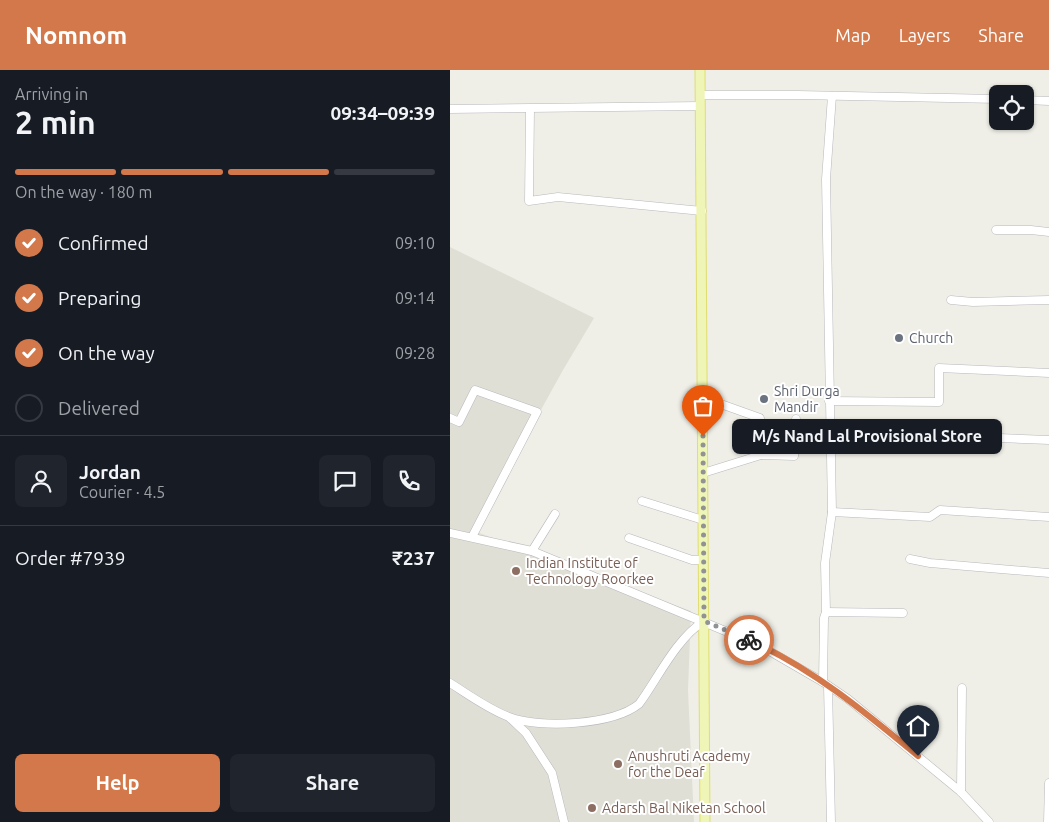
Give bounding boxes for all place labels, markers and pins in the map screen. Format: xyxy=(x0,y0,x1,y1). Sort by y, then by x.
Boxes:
place label: Church xyxy=(909,330,953,346)
marker: Church xyxy=(893,332,905,344)
place label: Shri Durga Mandir xyxy=(774,383,840,415)
pin xyxy=(682,385,724,436)
marker: Shri Durga Mandir xyxy=(758,393,770,405)
callout: M/s Nand Lal Provisional Store xyxy=(733,418,1003,454)
place label: Indian Institute of Technology Roorkee xyxy=(526,555,654,587)
marker: Indian Institute of Technology Roorkee xyxy=(510,565,522,577)
pin xyxy=(897,705,939,756)
place label: Anushruti Academy for the Deaf xyxy=(628,748,750,780)
marker: Anushruti Academy for the Deaf xyxy=(612,758,624,770)
place label: Adarsh Bal Niketan School xyxy=(602,800,766,816)
marker: Adarsh Bal Niketan School xyxy=(586,802,598,814)

